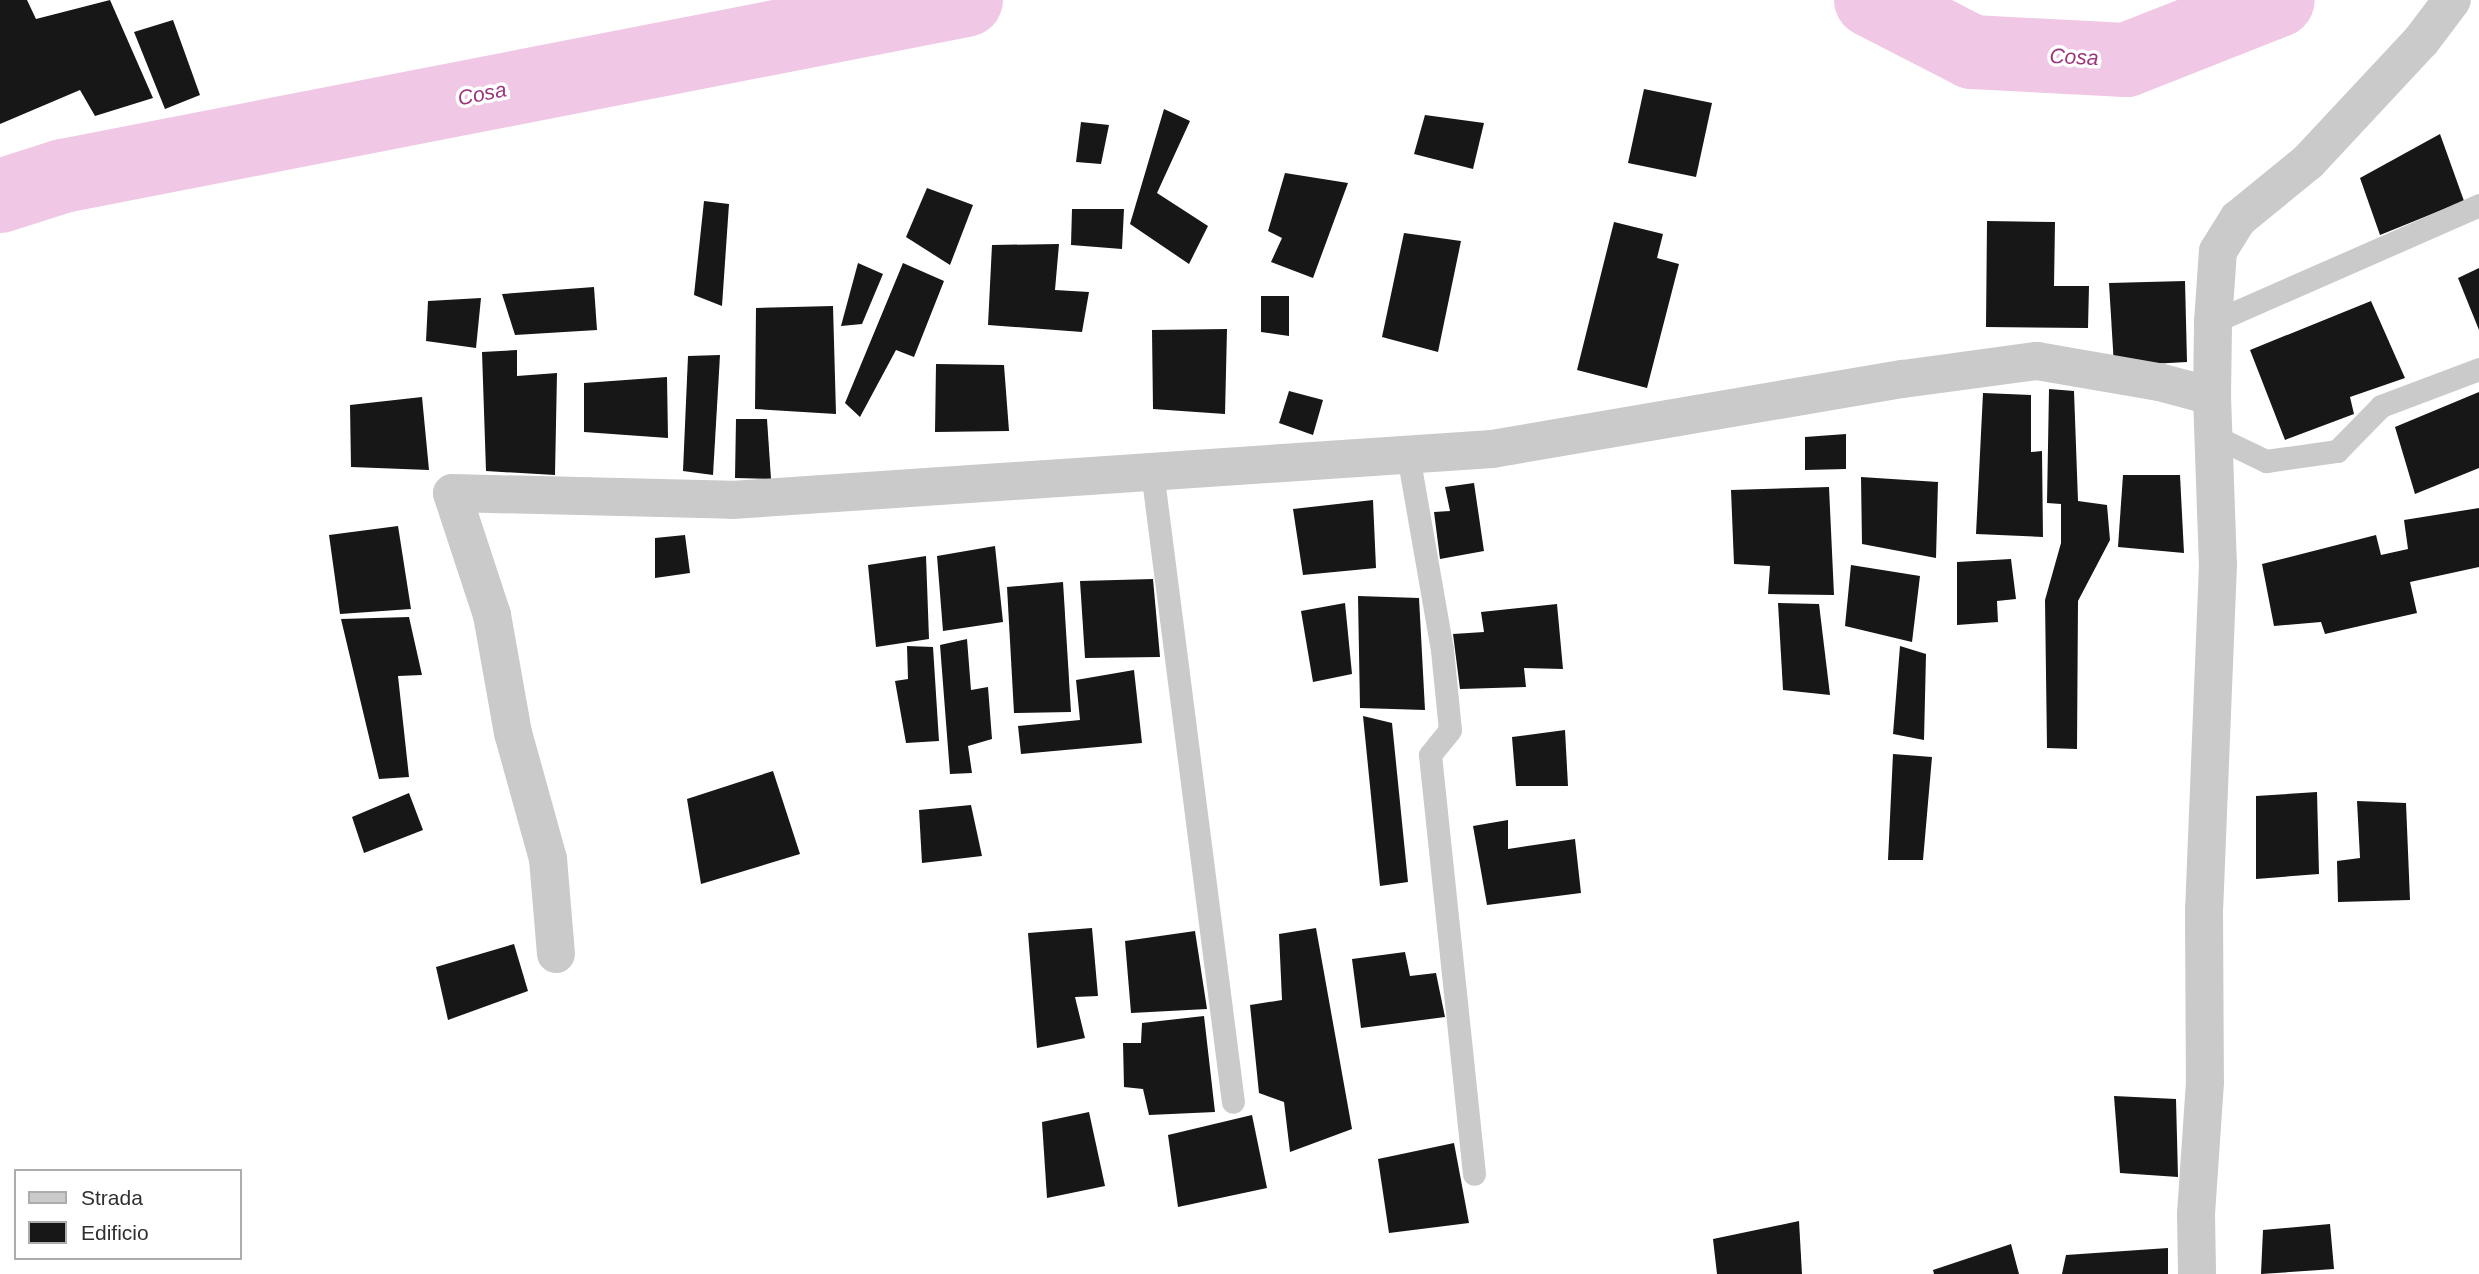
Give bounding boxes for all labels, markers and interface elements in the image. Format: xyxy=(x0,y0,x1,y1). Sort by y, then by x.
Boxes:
water label: Cosa xyxy=(2049,43,2099,71)
water label: Cosa xyxy=(456,77,508,111)
legend xyxy=(14,1169,242,1260)
text: Strada xyxy=(81,1186,143,1209)
text: Edificio xyxy=(81,1221,149,1244)

